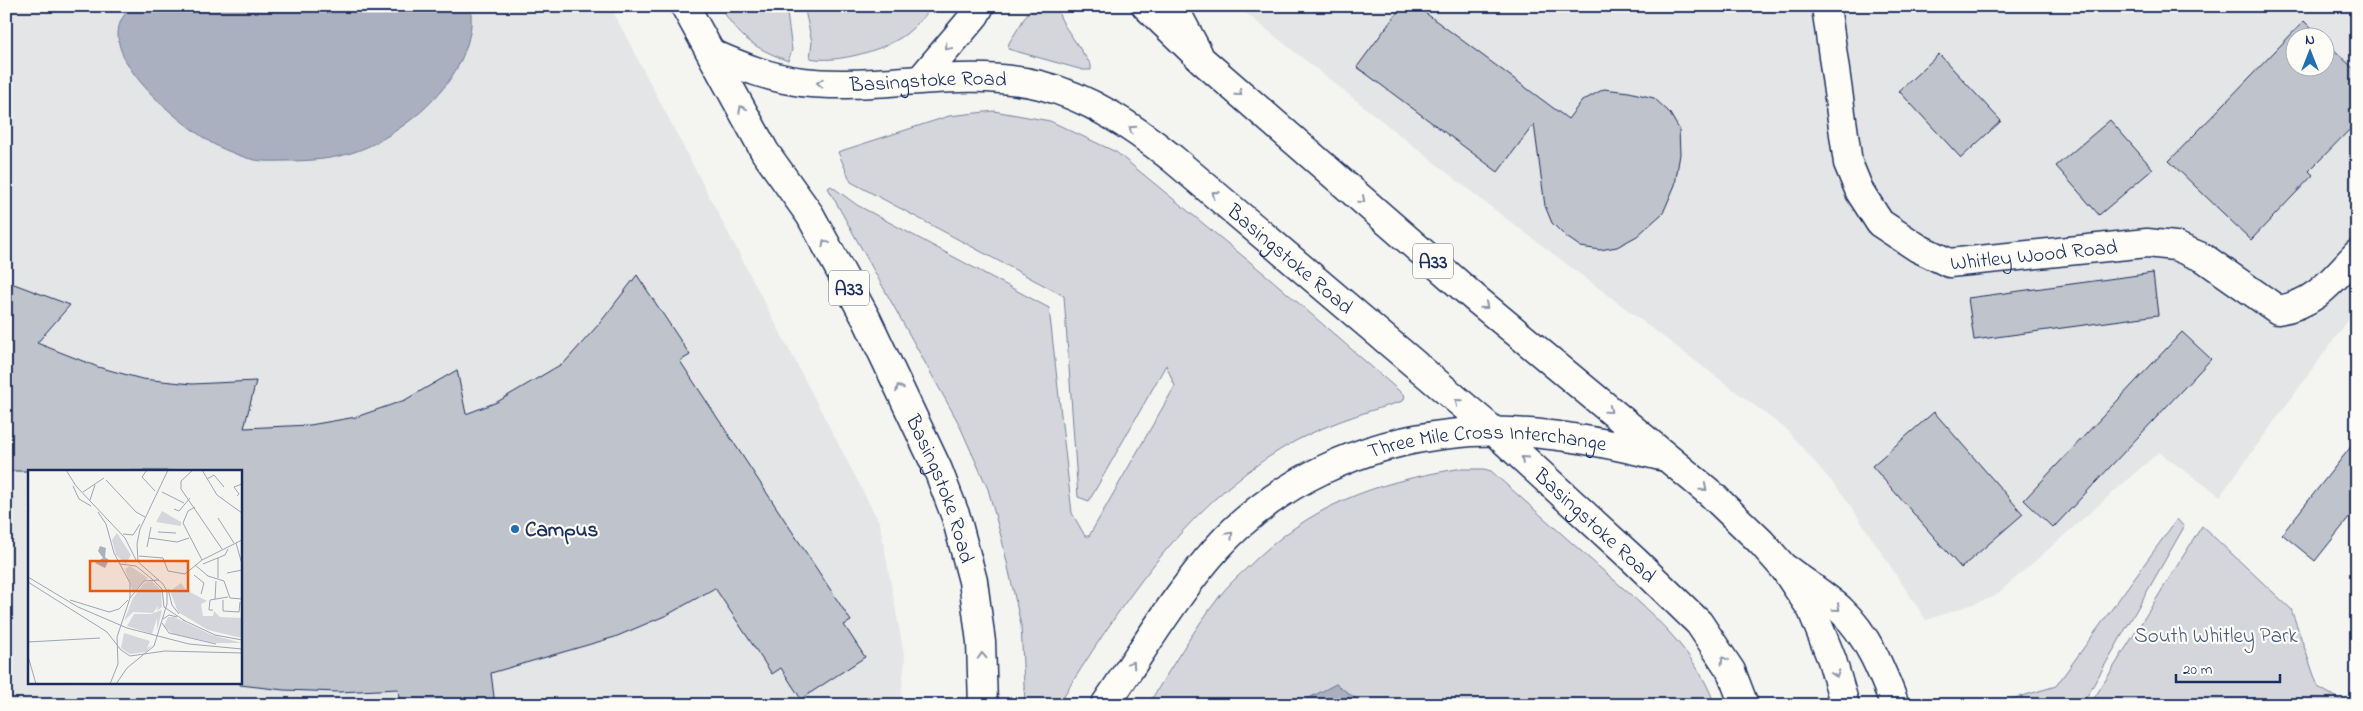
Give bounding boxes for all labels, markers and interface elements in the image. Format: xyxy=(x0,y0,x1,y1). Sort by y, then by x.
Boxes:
north arrow xyxy=(2286,28,2336,78)
text: N xyxy=(2305,30,2315,51)
one-way arrow xyxy=(945,42,954,51)
street label: Basingstoke Road xyxy=(848,65,1008,101)
one-way arrow xyxy=(816,77,824,88)
one-way arrow xyxy=(1234,87,1243,96)
one-way arrow xyxy=(739,106,749,115)
one-way arrow xyxy=(1129,125,1138,135)
one-way arrow xyxy=(1211,191,1220,200)
one-way arrow xyxy=(1356,194,1365,203)
street label: Basingstoke Road xyxy=(1219,197,1359,323)
street label: Whitley Wood Road xyxy=(1949,233,2119,280)
one-way arrow xyxy=(821,240,831,249)
road number: A33 xyxy=(1413,244,1453,278)
road number: A33 xyxy=(829,270,869,306)
one-way arrow xyxy=(1479,301,1488,310)
one-way arrow xyxy=(895,384,906,393)
one-way arrow xyxy=(1455,398,1464,407)
one-way arrow xyxy=(1604,405,1613,414)
street label: Basingstoke Road xyxy=(897,409,981,567)
street label: Three Mile Cross Interchange xyxy=(1364,419,1610,468)
one-way arrow xyxy=(1521,456,1530,465)
street label: Basingstoke Road xyxy=(1526,461,1662,591)
inset map xyxy=(28,470,241,684)
one-way arrow xyxy=(1698,482,1707,491)
place label: Campus xyxy=(525,516,599,546)
marker: Campus xyxy=(509,523,521,535)
one-way arrow xyxy=(1224,531,1233,540)
one-way arrow xyxy=(1831,602,1840,611)
park label: South Whitley Park xyxy=(2134,622,2299,654)
scale bar xyxy=(2176,651,2279,683)
one-way arrow xyxy=(977,652,988,660)
one-way arrow xyxy=(1721,657,1731,666)
text: 20 m xyxy=(2183,659,2213,681)
one-way arrow xyxy=(1126,660,1136,669)
one-way arrow xyxy=(1831,669,1841,678)

